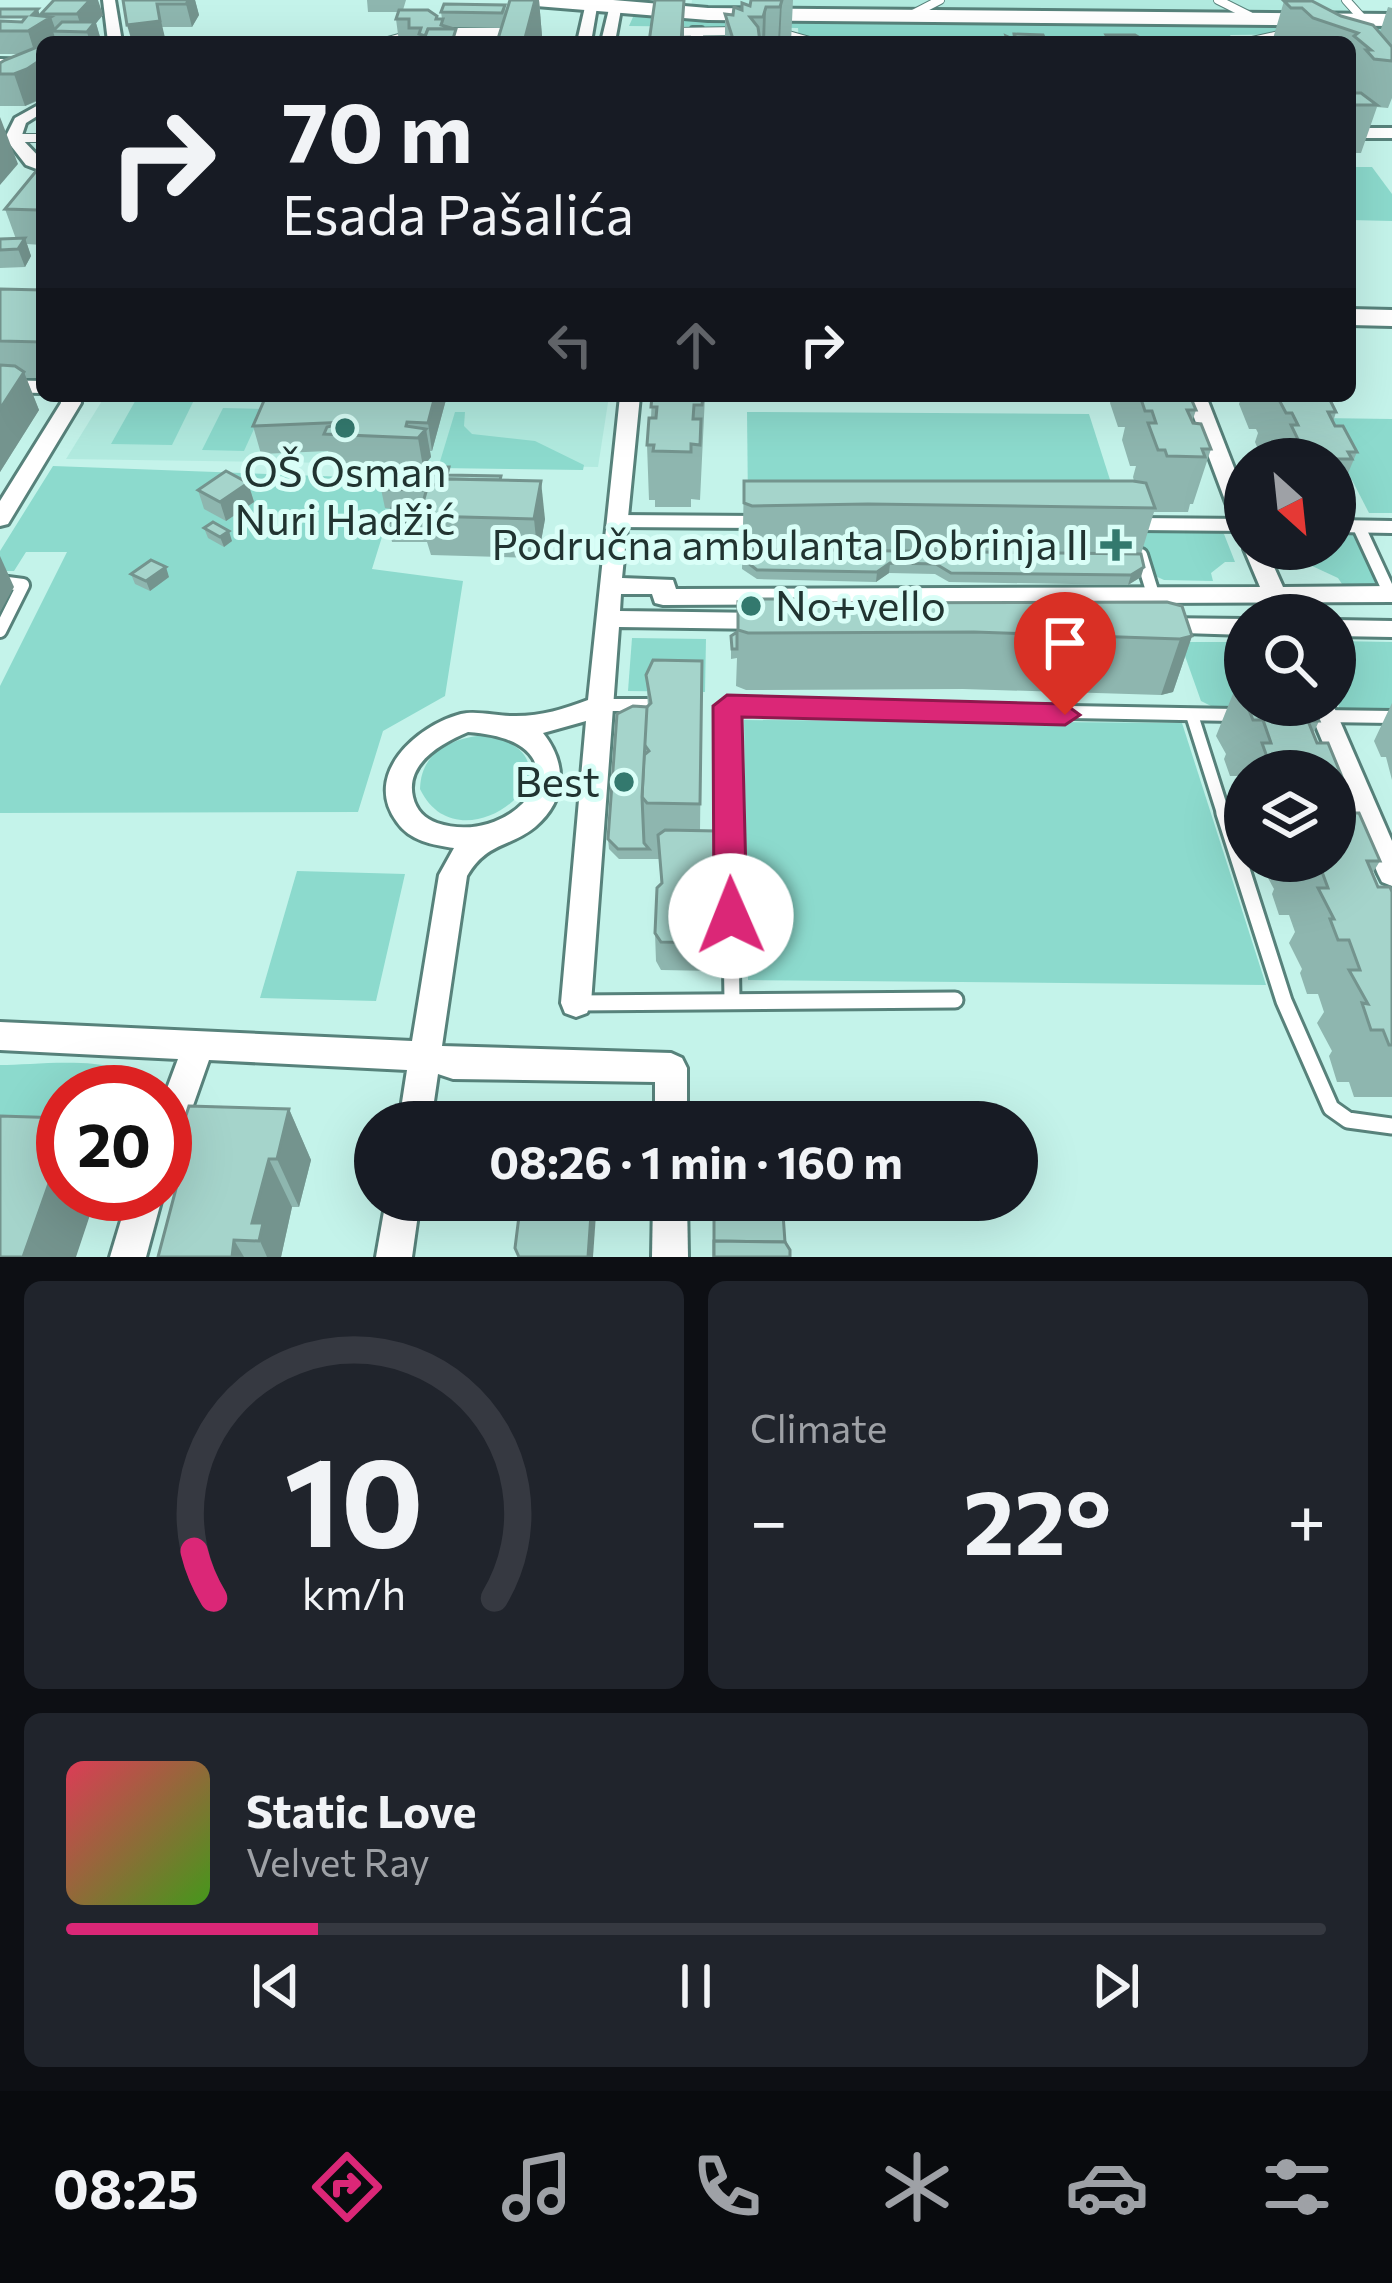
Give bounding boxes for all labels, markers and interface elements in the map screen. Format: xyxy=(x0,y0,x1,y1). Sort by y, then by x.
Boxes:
text: 70 m xyxy=(282,78,473,180)
icon: right xyxy=(84,84,240,240)
text: Esada Pašalića xyxy=(282,180,634,246)
icon: left xyxy=(537,312,603,378)
icon: ahead xyxy=(663,312,729,378)
icon: right xyxy=(789,312,855,378)
marker: OŠ Osman Nuri Hadžić xyxy=(332,415,358,441)
north arrow xyxy=(1224,438,1356,570)
map controls xyxy=(1224,438,1356,882)
place label: OŠ Osman Nuri Hadžić xyxy=(235,444,455,544)
place label: Područna ambulanta Dobrinja II xyxy=(491,517,1089,569)
marker: Područna ambulanta Dobrinja II xyxy=(1100,529,1132,561)
place label: No+vello xyxy=(775,578,946,630)
pin xyxy=(1014,592,1116,715)
marker: No+vello xyxy=(738,593,764,619)
button: search xyxy=(1224,594,1356,726)
icon: arrive xyxy=(1032,610,1098,676)
button: layers xyxy=(1224,750,1356,882)
place label: Best xyxy=(515,754,600,806)
marker: Best xyxy=(611,769,637,795)
position arrow xyxy=(668,853,794,979)
speed limit sign: 20 xyxy=(36,1065,192,1221)
text: 08:26 · 1 min · 160 m xyxy=(489,1133,903,1188)
text: Climate xyxy=(750,1403,887,1451)
text: 10 xyxy=(284,1420,424,1573)
text: 22° xyxy=(963,1463,1111,1574)
text: − xyxy=(750,1478,788,1559)
text: + xyxy=(1287,1478,1326,1559)
text: km/h xyxy=(302,1566,406,1619)
text: Static Love xyxy=(246,1782,476,1837)
text: Velvet Ray xyxy=(246,1837,430,1885)
icon: previous xyxy=(243,1953,309,2019)
icon: pause xyxy=(663,1953,729,2019)
icon: next xyxy=(1083,1953,1149,2019)
icon: directions xyxy=(305,2145,389,2229)
icon: music xyxy=(495,2145,579,2229)
icon: phone xyxy=(685,2145,769,2229)
icon: climate xyxy=(875,2145,959,2229)
icon: car xyxy=(1065,2145,1149,2229)
icon: filters xyxy=(1255,2145,1339,2229)
text: 08:25 xyxy=(53,2154,199,2220)

